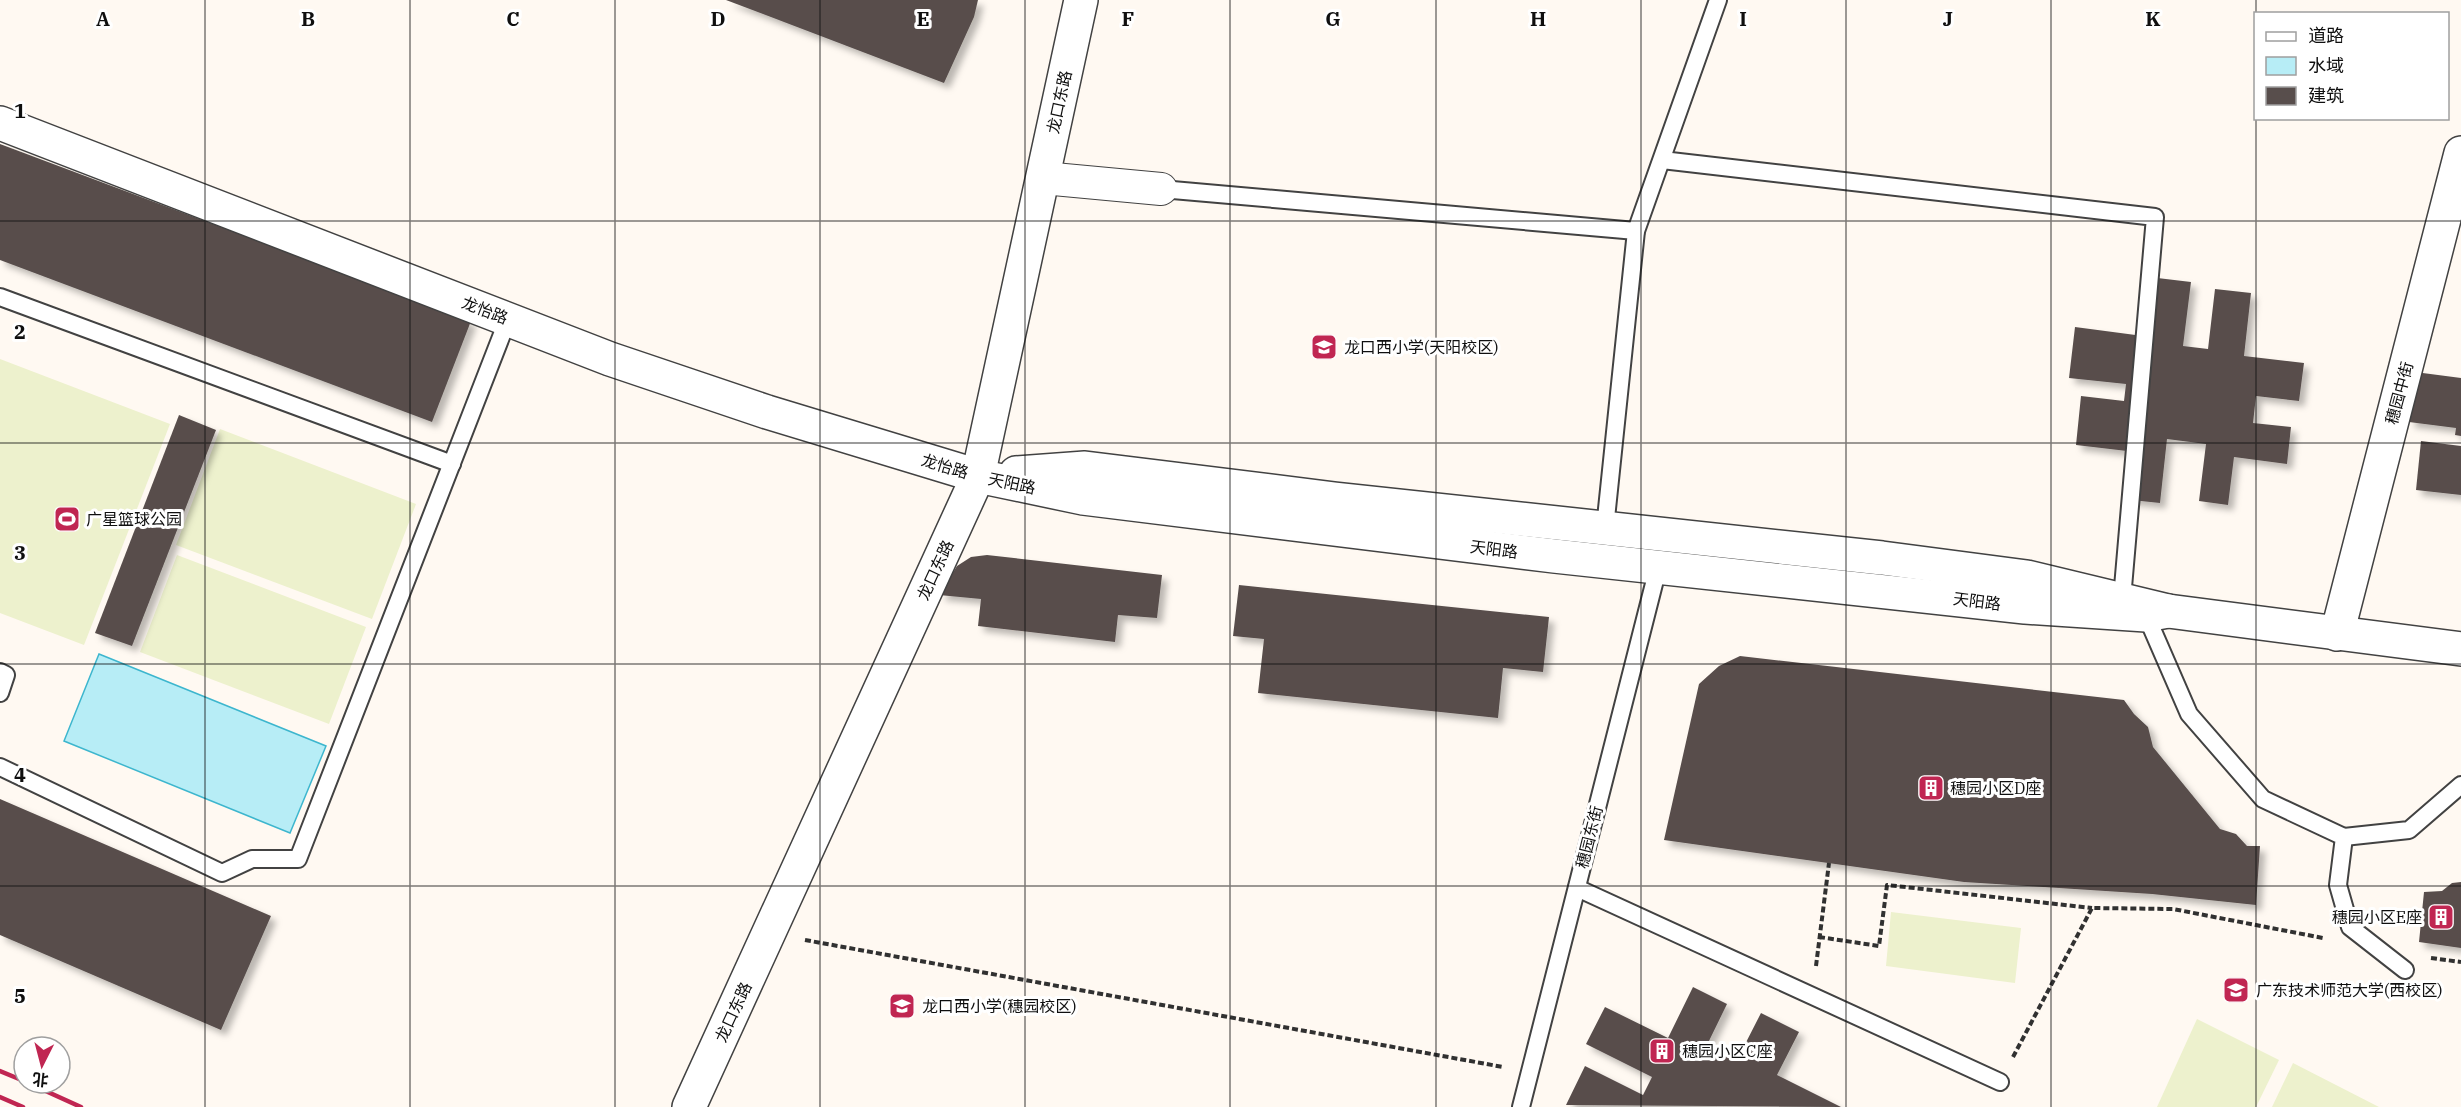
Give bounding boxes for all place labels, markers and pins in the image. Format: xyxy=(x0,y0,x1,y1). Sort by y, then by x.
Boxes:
school or university icon: 龙口西小学(天阳校区) xyxy=(1309,332,1339,362)
place label: 龙口西小学(天阳校区) xyxy=(1344,337,1499,357)
sports icon: 广星篮球公园 xyxy=(52,504,82,534)
place label: 广星篮球公园 xyxy=(86,509,182,529)
building icon: 穗园小区D座 xyxy=(1916,773,1946,803)
place label: 穗园小区D座 xyxy=(1950,778,2041,798)
building icon: 穗园小区E座 xyxy=(2426,902,2456,932)
place label: 穗园小区E座 xyxy=(2332,907,2422,927)
school or university icon: 广东技术师范大学(西校区) xyxy=(2221,975,2251,1005)
place label: 广东技术师范大学(西校区) xyxy=(2256,980,2443,1000)
school or university icon: 龙口西小学(穗园校区) xyxy=(887,991,917,1021)
place label: 龙口西小学(穗园校区) xyxy=(922,996,1077,1016)
building icon: 穗园小区C座 xyxy=(1647,1036,1677,1066)
place label: 穗园小区C座 xyxy=(1682,1041,1772,1061)

